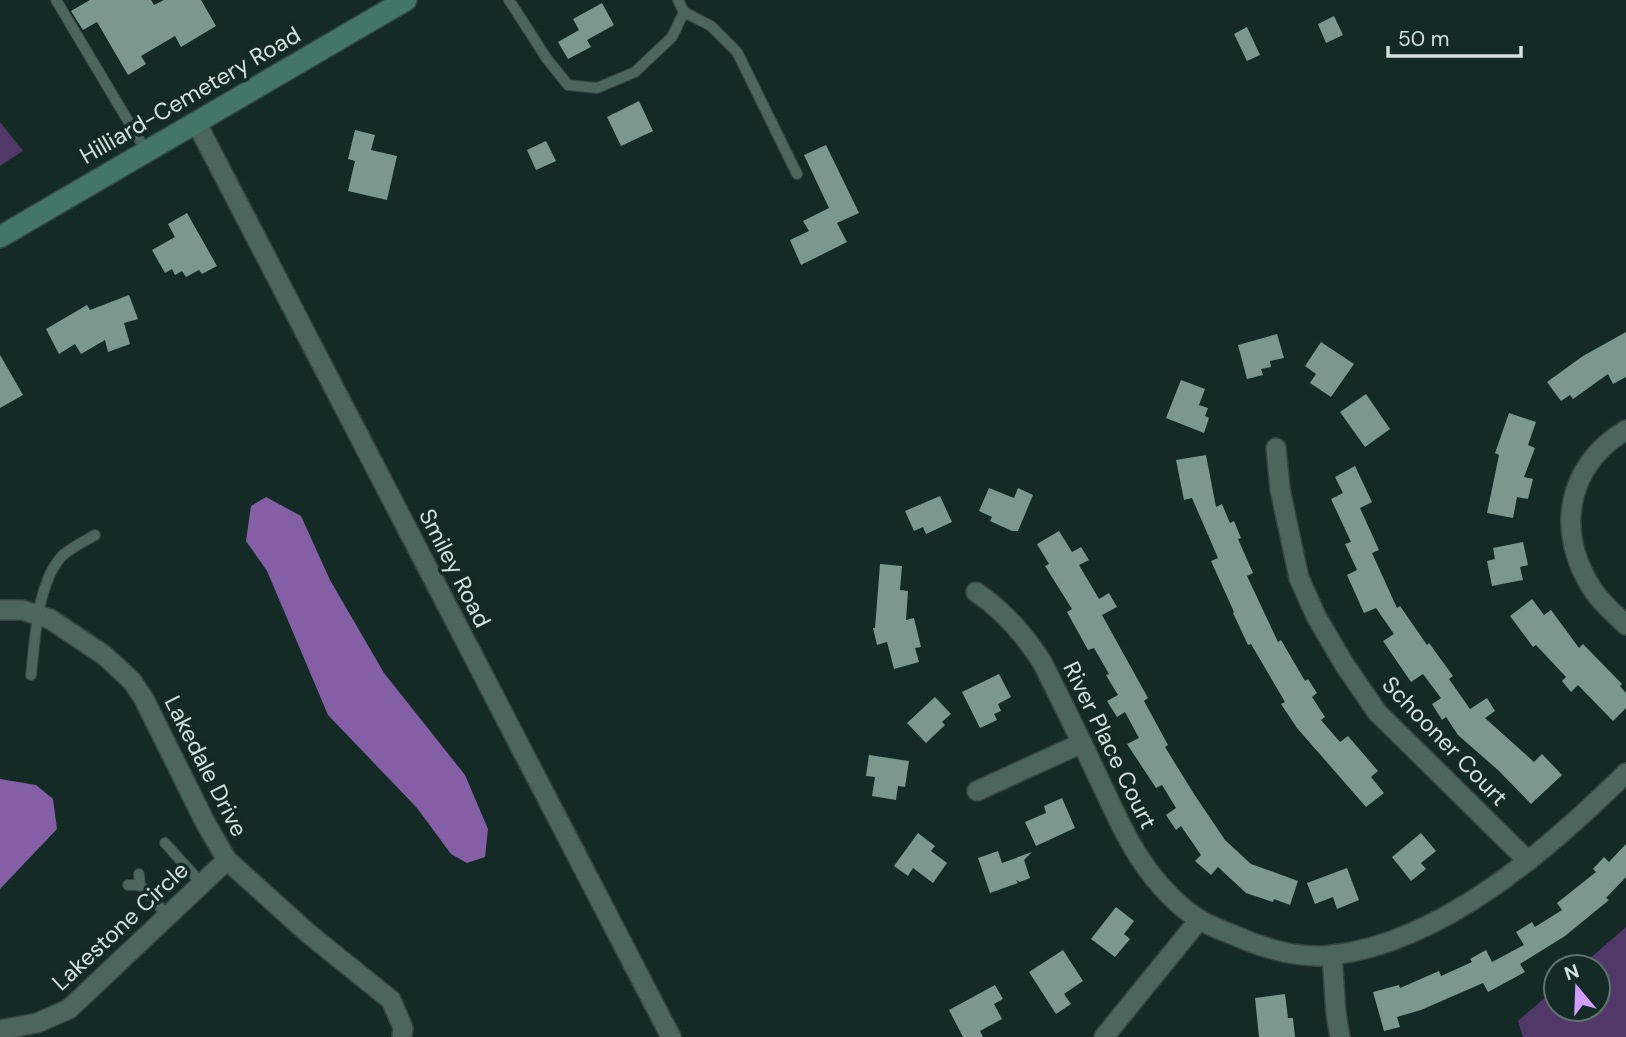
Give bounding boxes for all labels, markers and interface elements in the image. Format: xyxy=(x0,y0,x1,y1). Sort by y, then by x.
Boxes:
scale bar xyxy=(1388,14,1521,58)
street label: Hilliard-Cemetery Road xyxy=(74,20,306,170)
text: 50 m xyxy=(1398,25,1449,53)
street label: Smiley Road xyxy=(412,503,498,633)
street label: River Place Court xyxy=(1056,656,1164,834)
street label: Schooner Court xyxy=(1376,670,1514,812)
street label: Lakedale Drive xyxy=(158,691,254,841)
street label: Lakestone Circle xyxy=(46,855,194,997)
north arrow xyxy=(1542,953,1612,1023)
text: N xyxy=(1561,958,1582,986)

